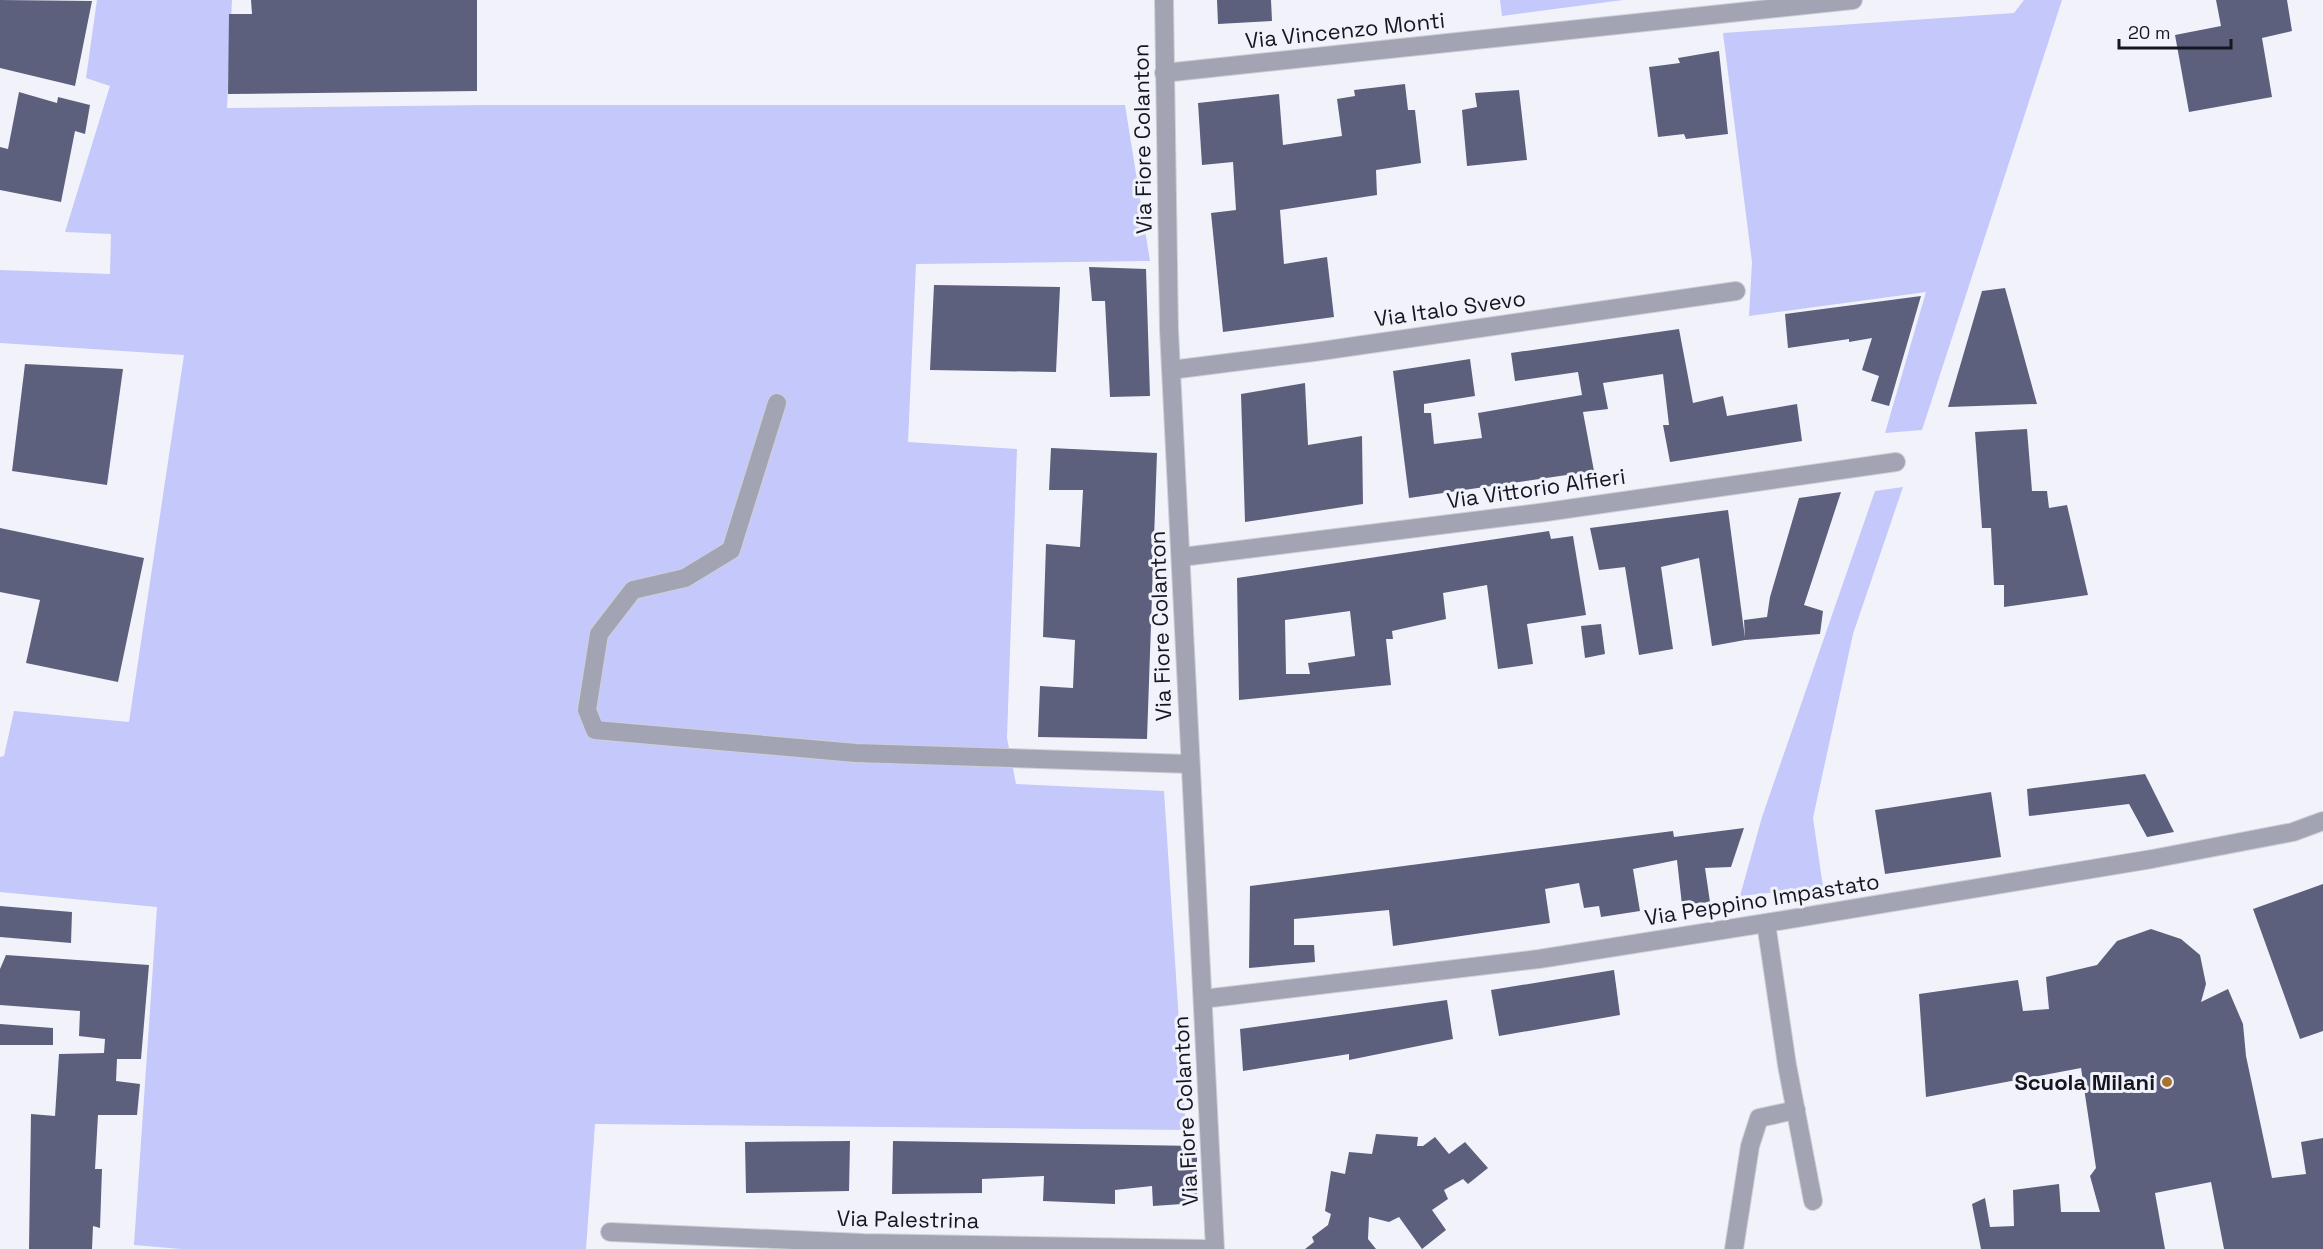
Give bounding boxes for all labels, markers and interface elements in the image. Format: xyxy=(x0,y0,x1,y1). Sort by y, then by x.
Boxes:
street label: Via Vincenzo Monti xyxy=(1244,6,1446,54)
scale bar xyxy=(2119,12,2232,50)
text: 20 m xyxy=(2128,21,2171,44)
street label: Via Fiore Colanton xyxy=(1126,44,1158,234)
street label: Via Italo Svevo xyxy=(1373,284,1527,332)
street label: Via Vittorio Alfieri xyxy=(1445,462,1627,514)
street label: Via Fiore Colanton xyxy=(1143,530,1177,722)
street label: Via Peppino Impastato xyxy=(1643,867,1881,931)
street label: Via Fiore Colanton xyxy=(1166,1015,1204,1207)
place label: Scuola Milani xyxy=(2014,1068,2155,1096)
marker: Scuola Milani xyxy=(2160,1075,2174,1089)
street label: Via Palestrina xyxy=(836,1204,980,1234)

